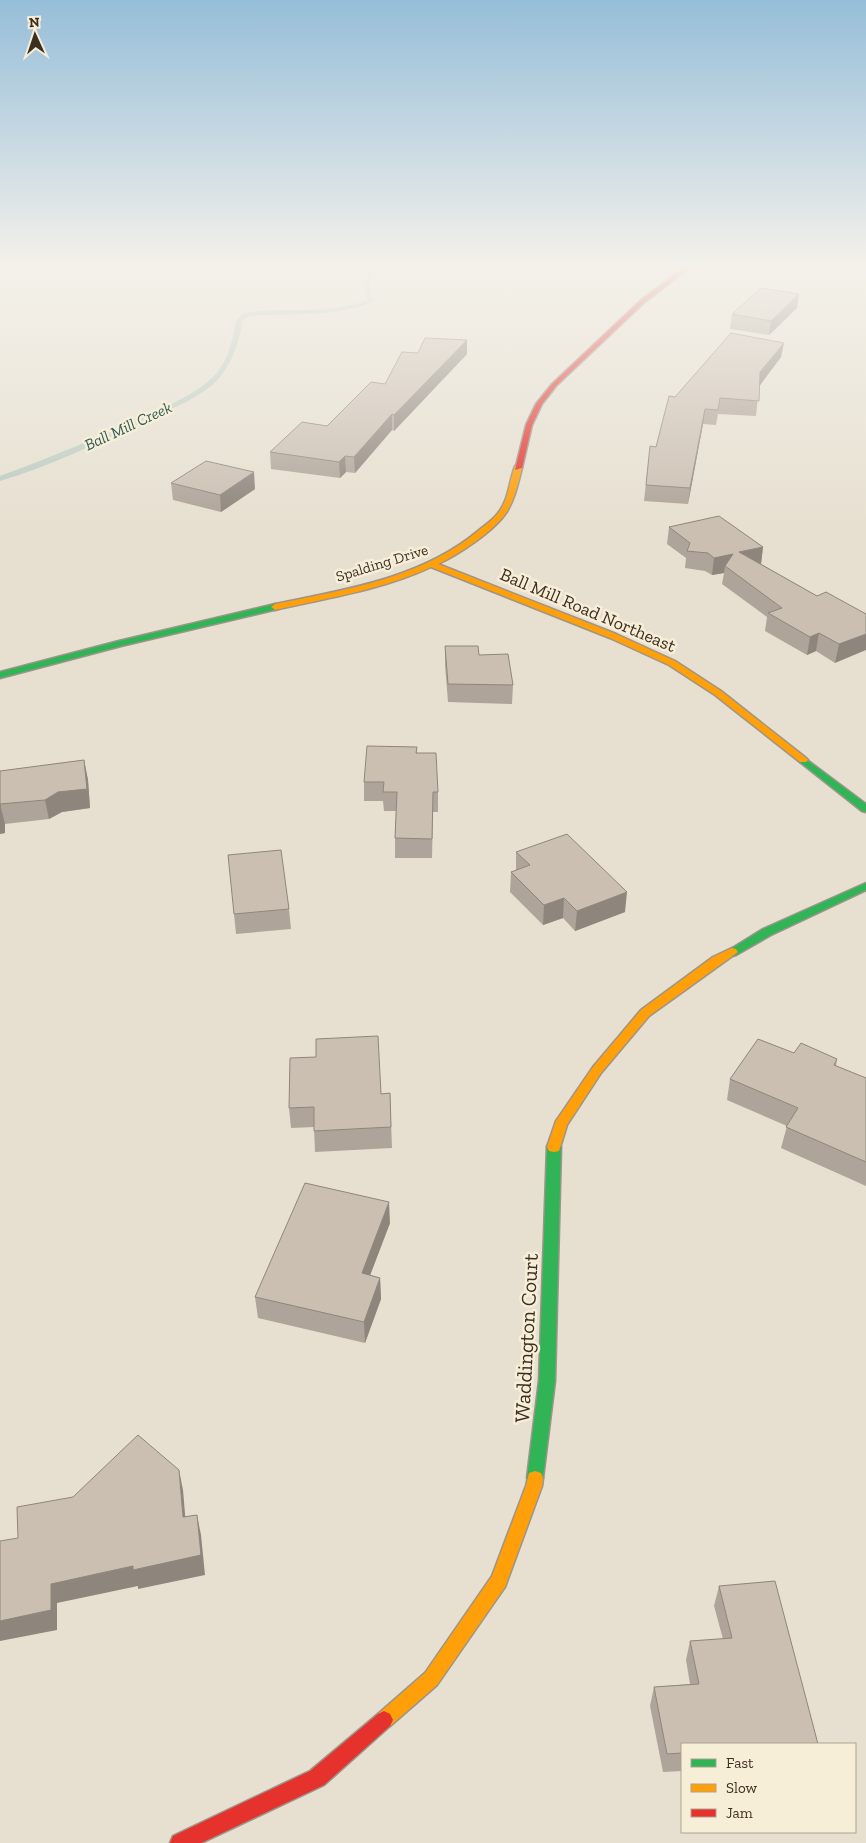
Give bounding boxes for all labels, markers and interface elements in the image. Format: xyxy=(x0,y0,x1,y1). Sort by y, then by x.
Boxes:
north arrow xyxy=(10,10,60,60)
text: N xyxy=(29,14,40,31)
water label: Ball Mill Creek xyxy=(81,398,175,454)
street label: Spalding Drive xyxy=(334,540,430,586)
street label: Ball Mill Road Northeast xyxy=(497,563,679,657)
street label: Waddington Court xyxy=(509,1253,543,1423)
legend xyxy=(681,1743,856,1833)
text: Fast xyxy=(726,1754,754,1772)
text: Slow xyxy=(726,1779,758,1797)
text: Jam xyxy=(726,1804,753,1822)

